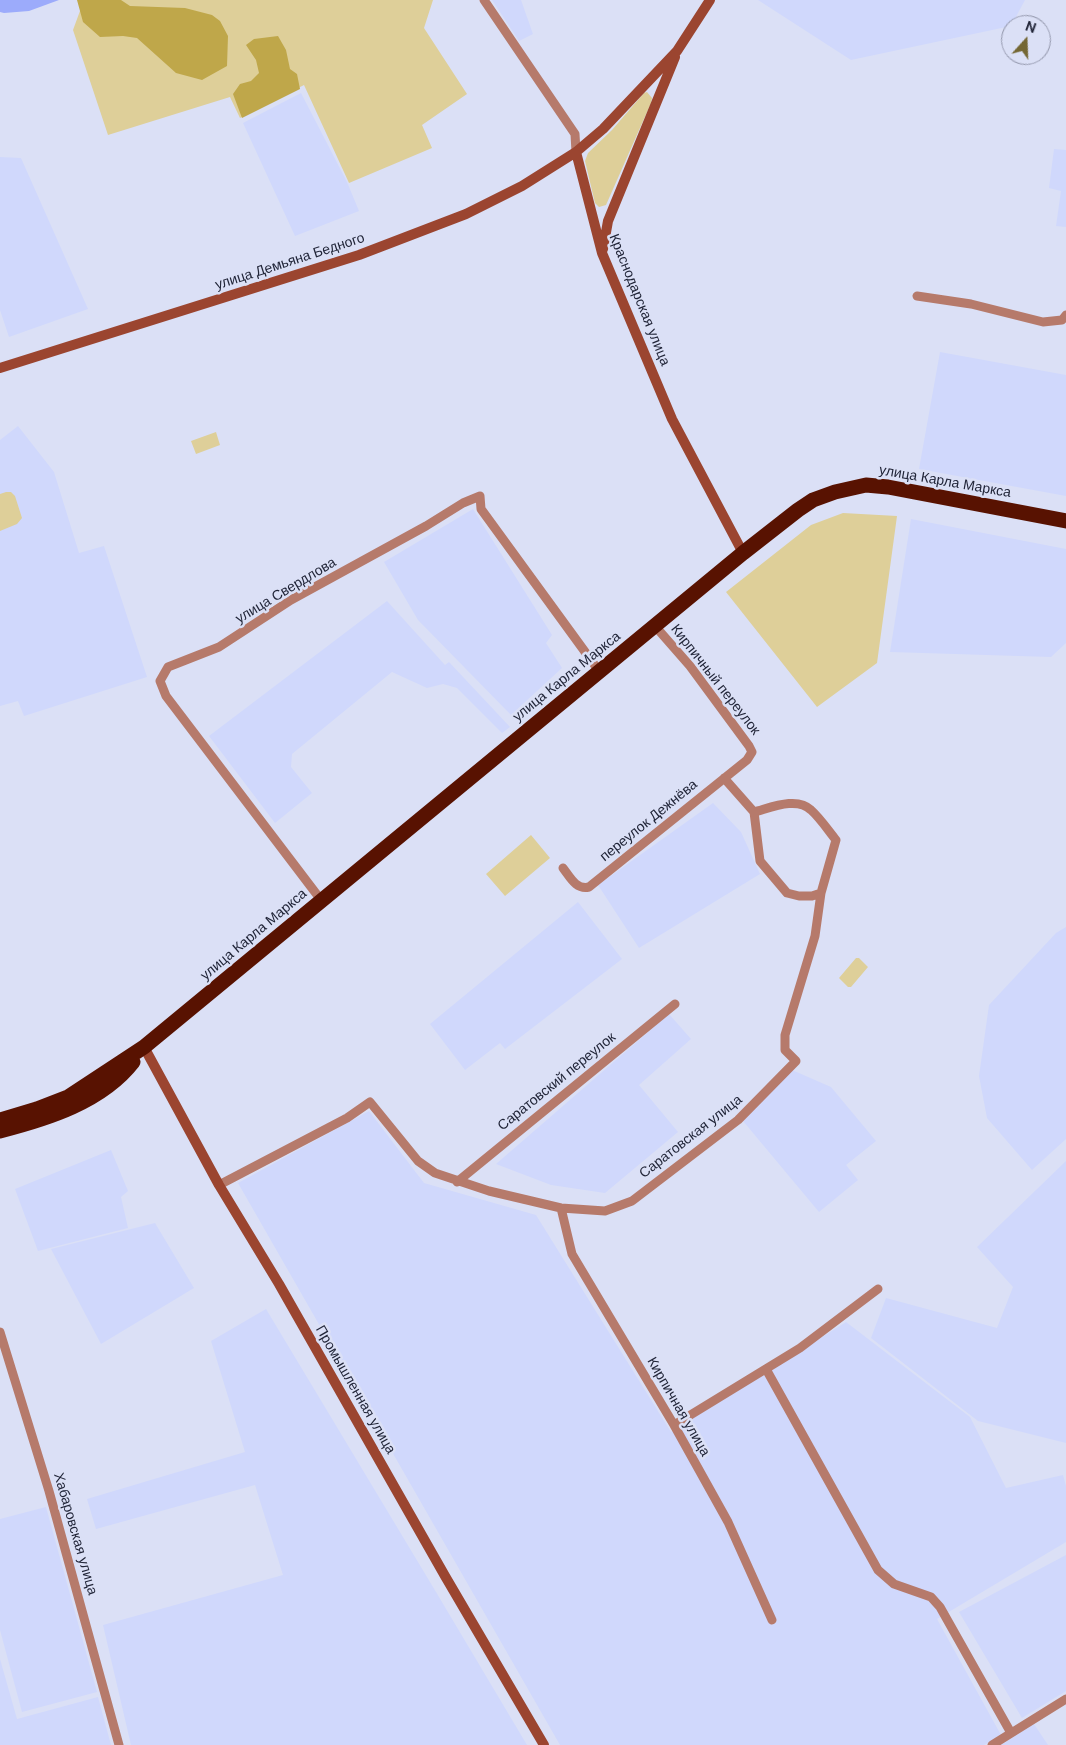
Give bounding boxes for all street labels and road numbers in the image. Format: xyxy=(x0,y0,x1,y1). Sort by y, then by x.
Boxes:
street label: улица Демьяна Бедного xyxy=(213,230,367,294)
street label: Краснодарская улица xyxy=(605,232,673,368)
street label: улица Карла Маркса xyxy=(878,462,1012,502)
street label: улица Свердлова xyxy=(233,554,339,628)
street label: Кирпичный переулок xyxy=(667,621,763,739)
street label: улица Карла Маркса xyxy=(510,628,624,726)
street label: переулок Дежнёва xyxy=(597,777,701,865)
street label: улица Карла Маркса xyxy=(197,886,311,984)
street label: Саратовский переулок xyxy=(495,1029,619,1135)
street label: Саратовская улица xyxy=(636,1092,746,1182)
street label: Промышленная улица xyxy=(311,1323,399,1457)
street label: Кирпичная улица xyxy=(643,1354,713,1460)
street label: Хабаровская улица xyxy=(49,1471,101,1597)

